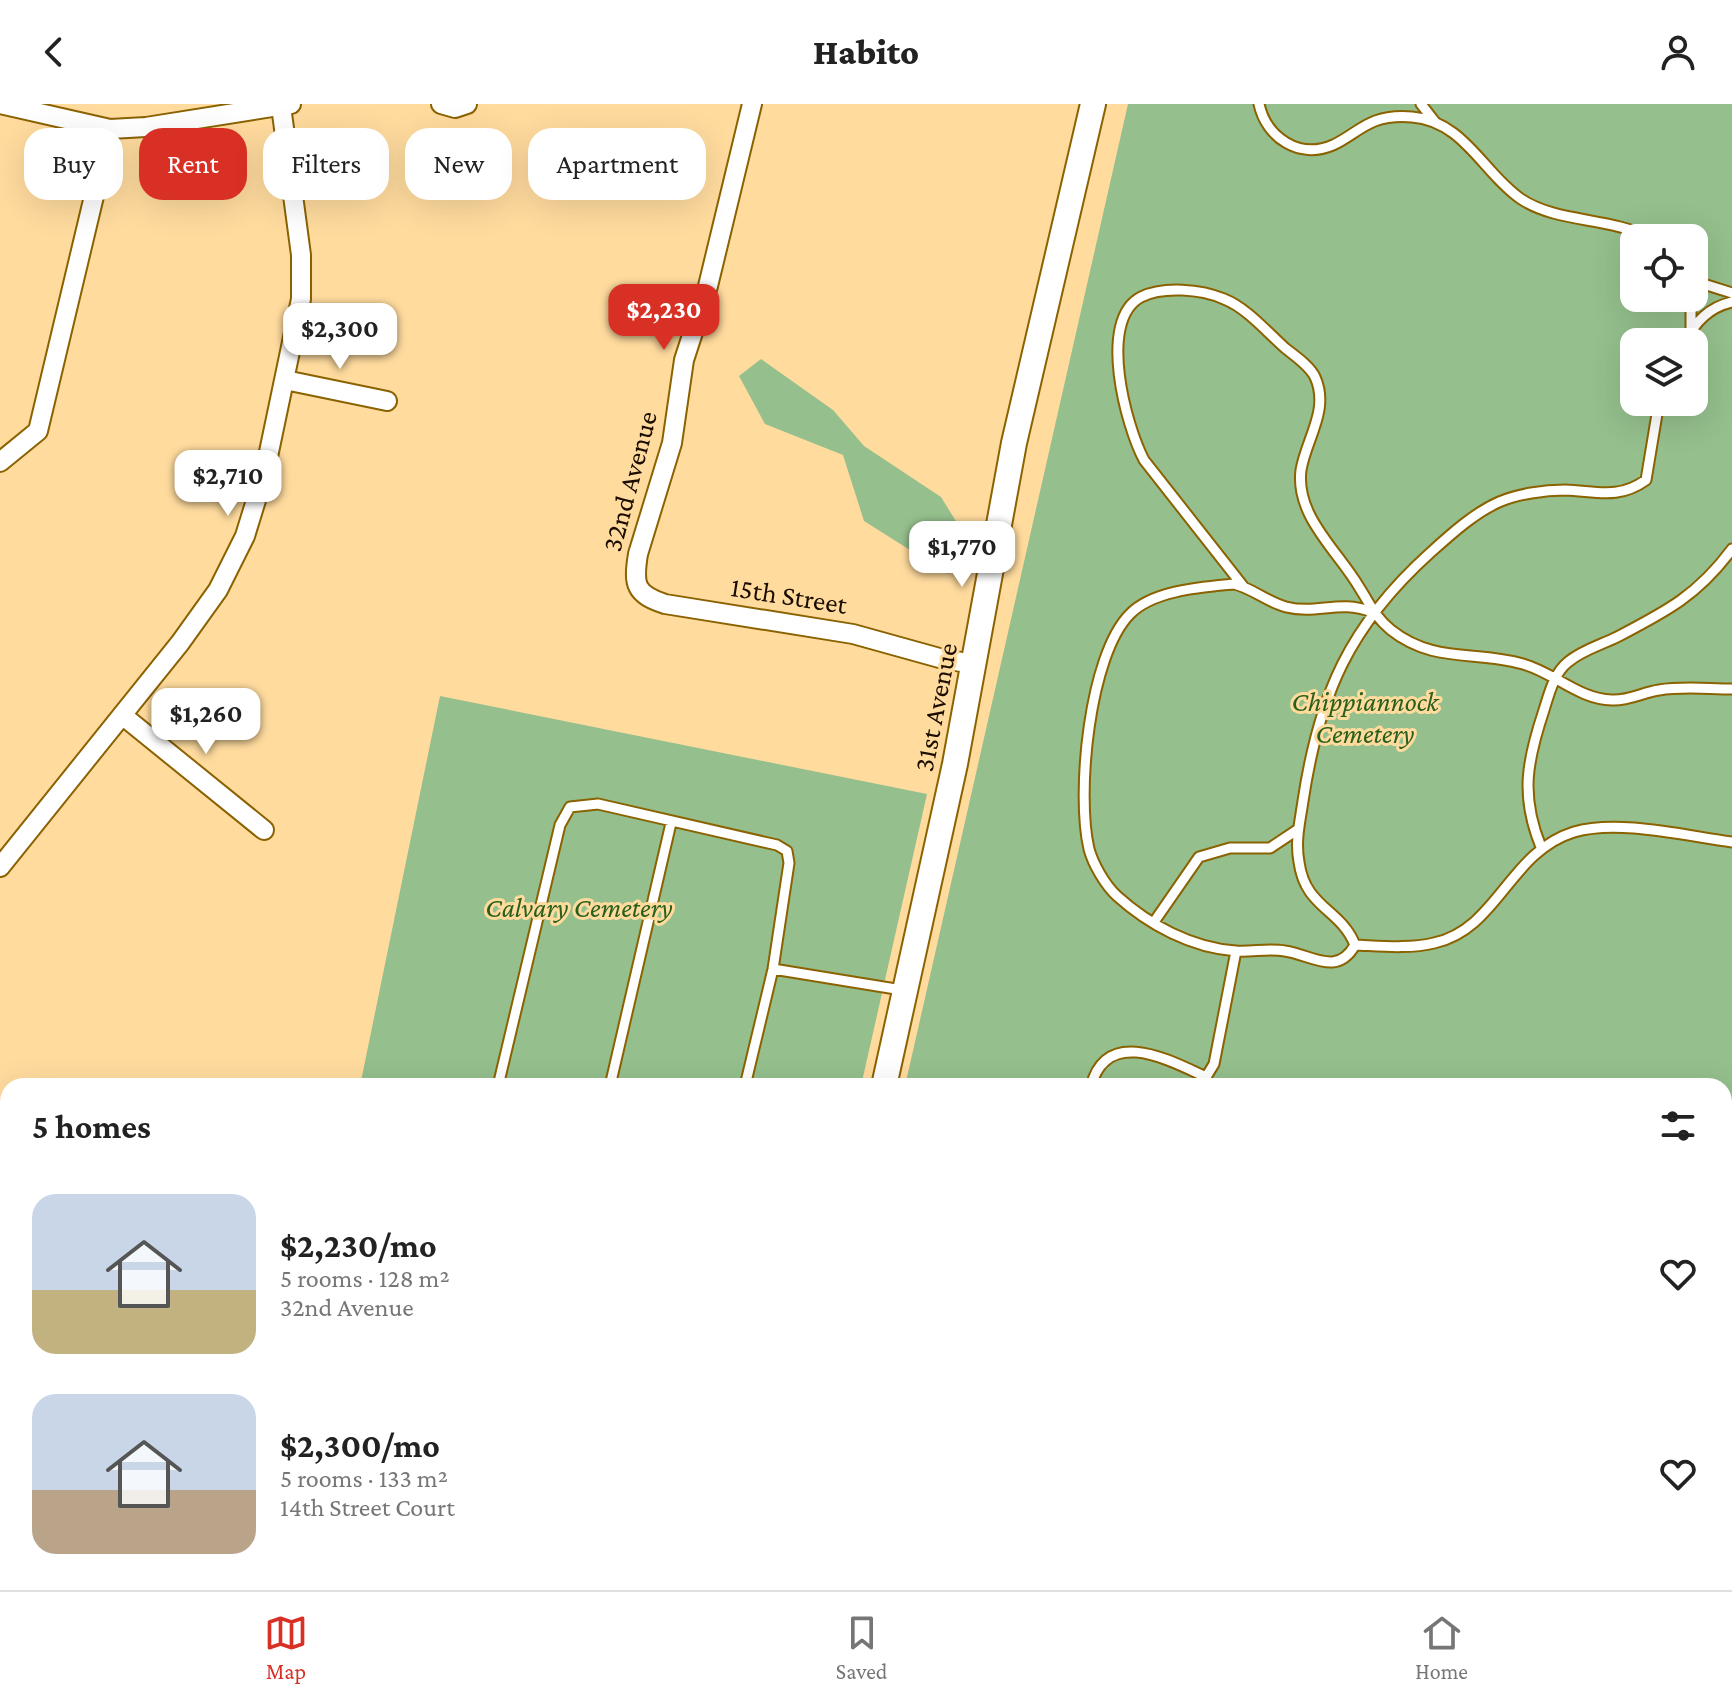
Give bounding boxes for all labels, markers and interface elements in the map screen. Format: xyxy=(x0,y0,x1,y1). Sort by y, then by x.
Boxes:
icon: back xyxy=(32,30,76,74)
icon: person xyxy=(1656,30,1700,74)
text: Habito xyxy=(813,32,919,72)
chip: Buy xyxy=(24,128,123,200)
chip: Rent xyxy=(139,128,247,200)
chip: Filters xyxy=(263,128,389,200)
chip: New xyxy=(405,128,512,200)
chip: Apartment xyxy=(528,128,706,200)
map controls xyxy=(1620,224,1708,416)
button: locate xyxy=(1620,224,1708,312)
pin: $2,230 xyxy=(599,284,729,352)
text: $2,230 xyxy=(626,295,702,324)
pin: $2,300 xyxy=(275,303,405,371)
text: $2,300 xyxy=(301,314,379,343)
button: layers xyxy=(1620,328,1708,416)
street label: 32nd Avenue xyxy=(596,408,663,555)
pin: $2,710 xyxy=(163,450,293,518)
text: $2,710 xyxy=(193,461,263,490)
pin: $1,770 xyxy=(897,521,1027,589)
text: $1,770 xyxy=(927,532,997,561)
street label: 15th Street xyxy=(728,571,850,620)
street label: 31st Avenue xyxy=(908,640,963,774)
park label: Chippiannock Cemetery xyxy=(1291,686,1440,749)
pin: $1,260 xyxy=(141,688,271,756)
text: $1,260 xyxy=(169,699,243,728)
park label: Calvary Cemetery xyxy=(485,892,673,923)
icon: filters xyxy=(1656,1104,1700,1148)
text: 5 homes xyxy=(32,1108,151,1145)
icon: home xyxy=(96,1226,192,1322)
text: $2,230/mo xyxy=(280,1227,437,1264)
icon: heart xyxy=(1656,1252,1700,1296)
text: 5 rooms · 128 m² xyxy=(280,1264,450,1293)
text: 32nd Avenue xyxy=(280,1293,414,1322)
icon: home xyxy=(96,1426,192,1522)
text: $2,300/mo xyxy=(280,1427,440,1464)
icon: heart xyxy=(1656,1452,1700,1496)
text: 5 rooms · 133 m² xyxy=(280,1464,448,1493)
text: 14th Street Court xyxy=(280,1493,455,1522)
tab: Map xyxy=(264,1611,308,1684)
tab: Saved xyxy=(836,1611,887,1684)
tab: Home xyxy=(1415,1611,1468,1684)

